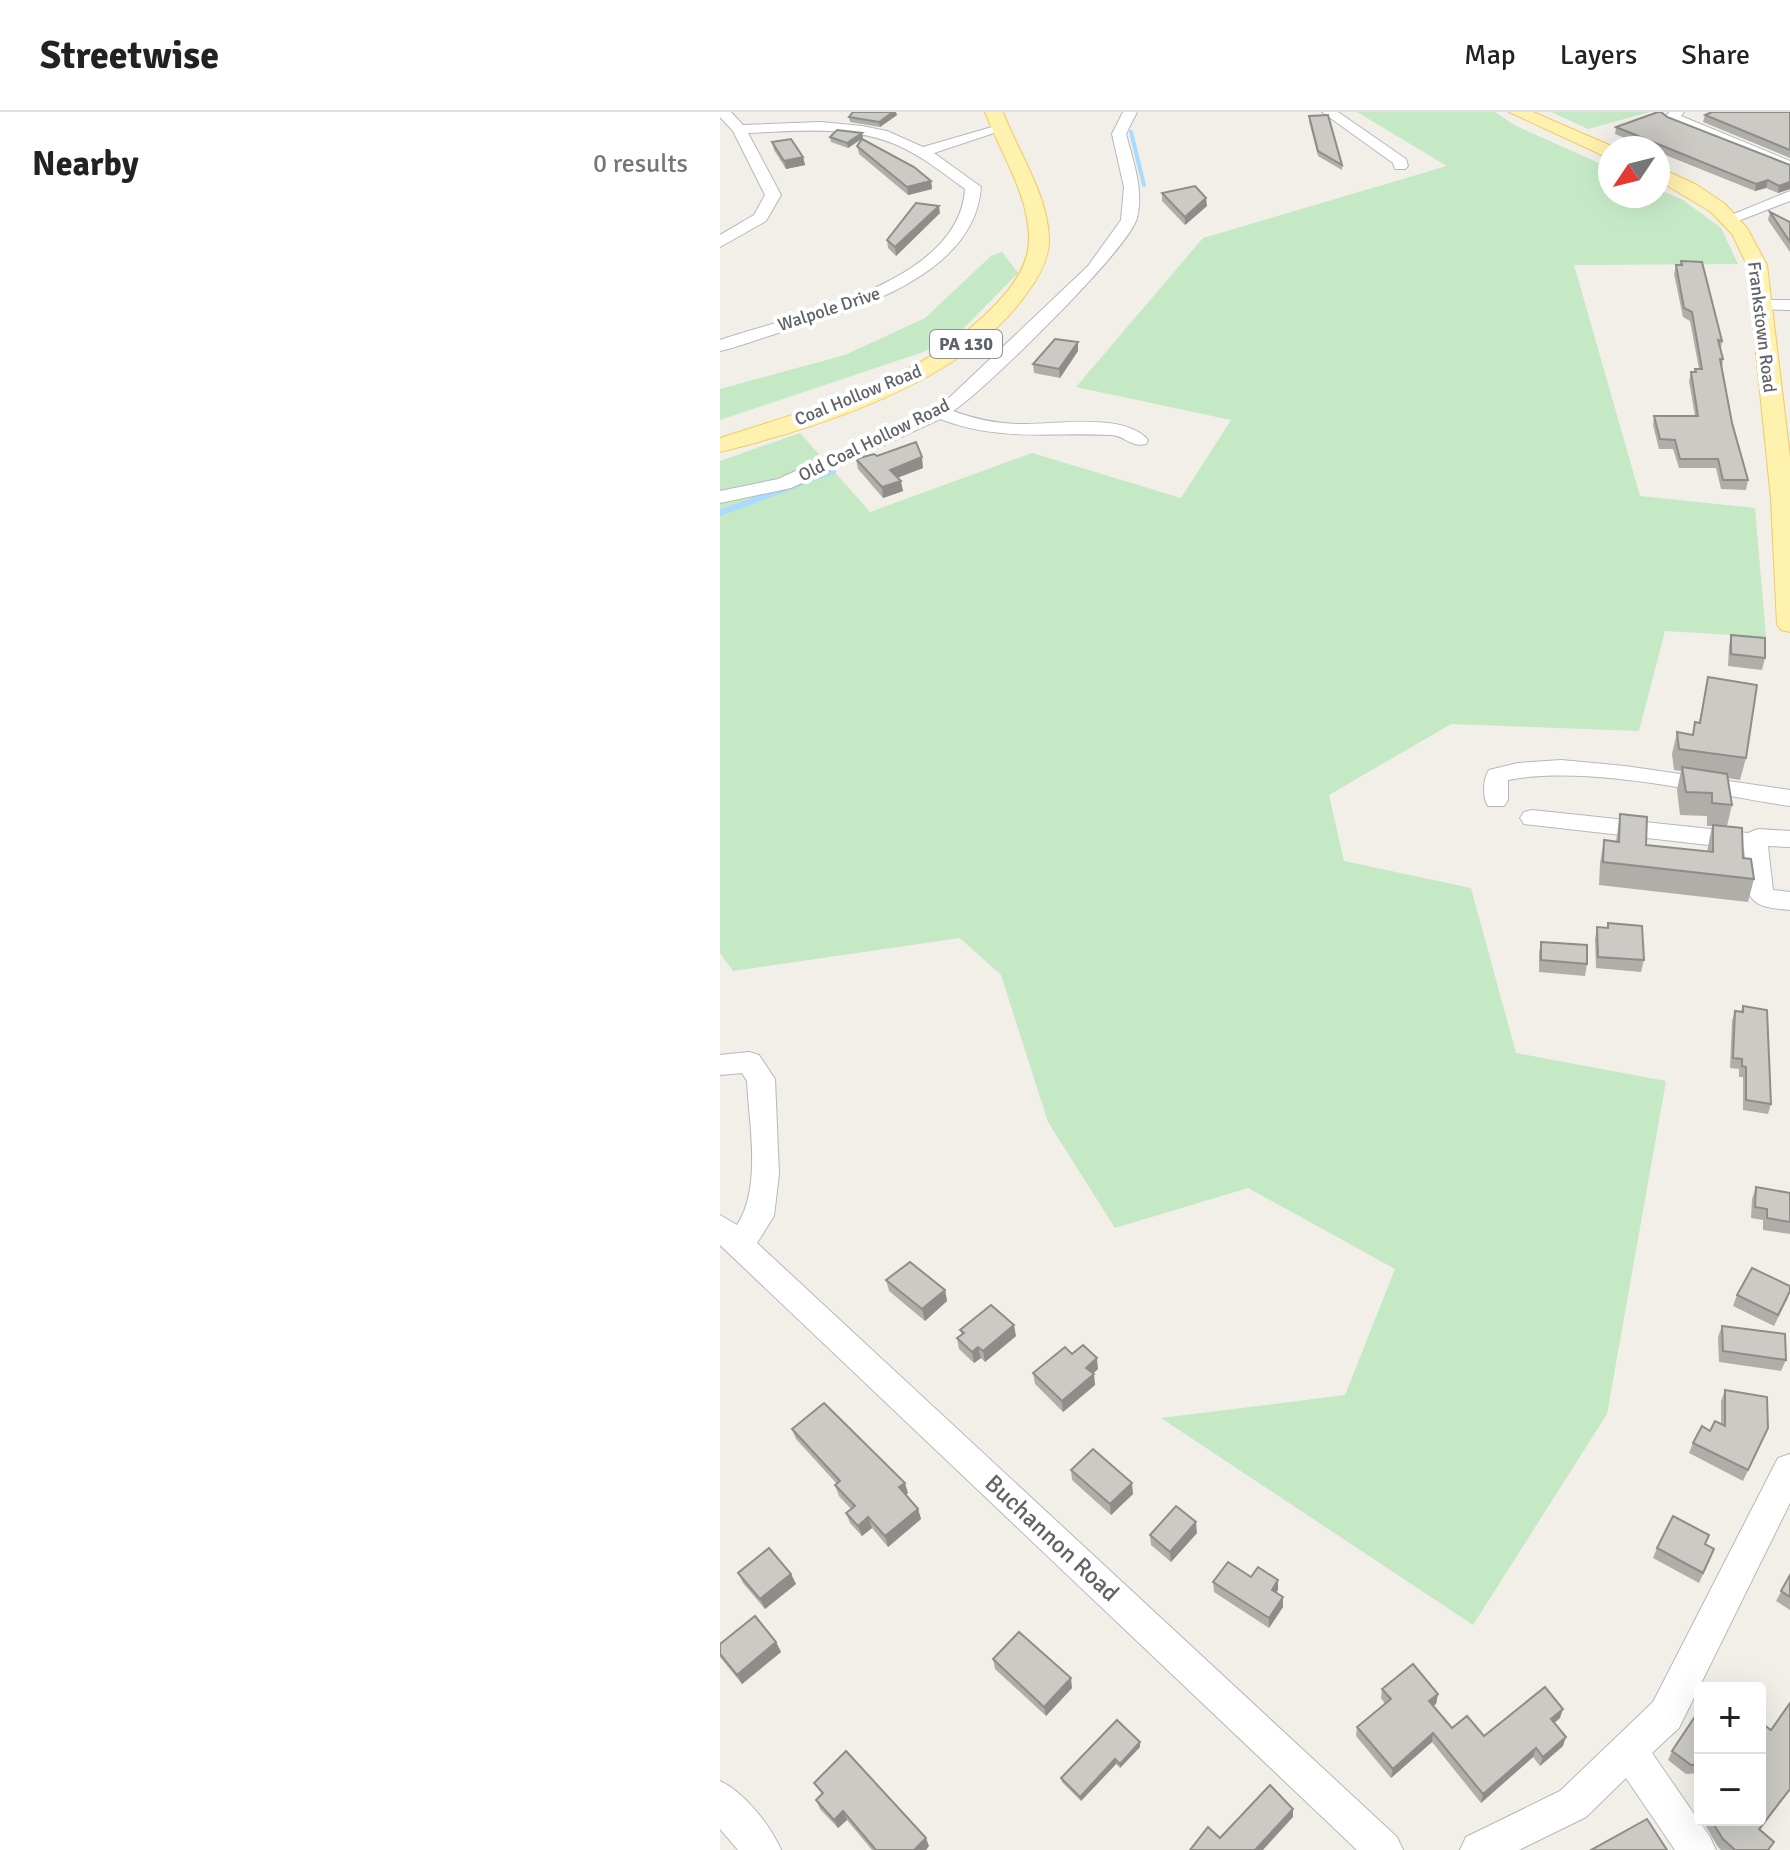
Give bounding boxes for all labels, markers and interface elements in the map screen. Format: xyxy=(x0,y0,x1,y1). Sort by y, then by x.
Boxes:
text: Streetwise xyxy=(40,32,219,79)
text: Map xyxy=(1464,38,1516,72)
text: Layers xyxy=(1560,38,1637,72)
text: Share xyxy=(1681,38,1750,72)
north arrow xyxy=(1598,136,1670,208)
text: Nearby xyxy=(32,143,139,185)
text: 0 results xyxy=(593,148,688,180)
street label: Frankstown Road xyxy=(1743,260,1781,394)
street label: Walpole Drive xyxy=(775,282,883,336)
road number: PA 130 xyxy=(930,330,1002,358)
street label: Coal Hollow Road xyxy=(791,360,925,430)
street label: Old Coal Hollow Road xyxy=(795,394,953,486)
street label: Buchannon Road xyxy=(979,1468,1125,1608)
map controls xyxy=(1694,1682,1766,1826)
button: + xyxy=(1694,1682,1766,1754)
button: − xyxy=(1694,1754,1766,1826)

